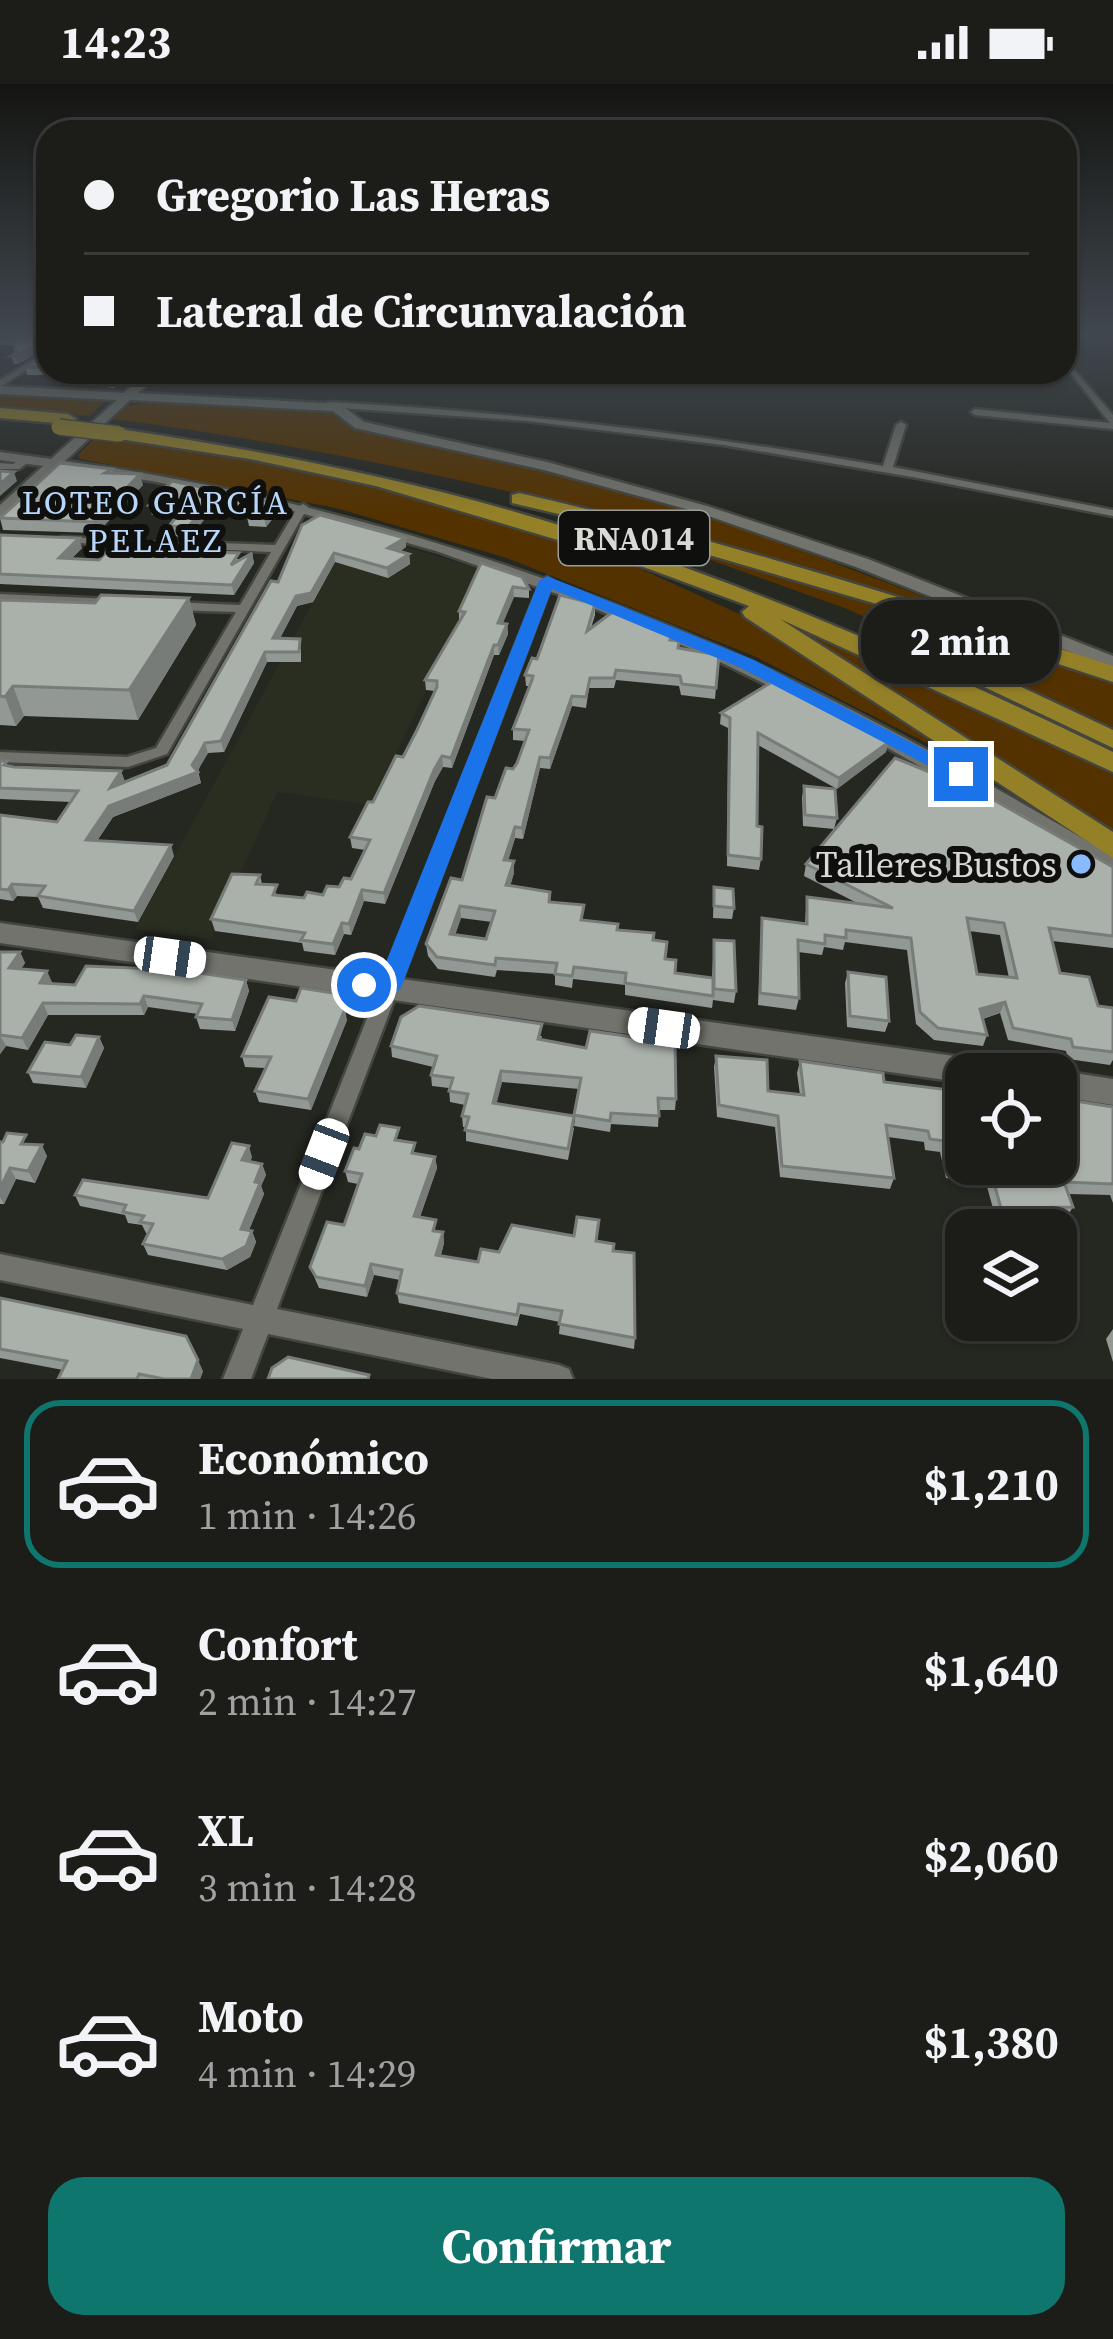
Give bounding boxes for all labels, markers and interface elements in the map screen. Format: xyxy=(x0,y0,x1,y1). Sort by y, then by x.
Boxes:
text: 14:23 xyxy=(60,11,171,73)
text: Gregorio Las Heras xyxy=(156,164,550,226)
text: Lateral de Circunvalación xyxy=(156,280,687,342)
district label: LOTEO GARCÍA PELAEZ xyxy=(22,480,290,563)
road number: RNA014 xyxy=(559,511,709,565)
callout: 2 min xyxy=(862,600,1060,684)
text: 2 min xyxy=(909,615,1011,668)
route end xyxy=(934,747,988,801)
place label: Talleres Bustos xyxy=(816,840,1057,889)
marker: Talleres Bustos xyxy=(1068,851,1094,877)
car xyxy=(132,934,208,980)
route start xyxy=(337,958,391,1012)
car xyxy=(626,1005,702,1051)
map controls xyxy=(945,1053,1077,1341)
button: locate xyxy=(945,1053,1077,1185)
car xyxy=(294,1114,354,1194)
button: layers xyxy=(945,1209,1077,1341)
text: Económico xyxy=(198,1427,429,1489)
icon: car xyxy=(54,1430,162,1538)
text: $1,210 xyxy=(924,1453,1059,1515)
text: 1 min · 14:26 xyxy=(198,1489,417,1542)
text: Confort xyxy=(198,1613,358,1675)
icon: car xyxy=(54,1616,162,1724)
text: $1,640 xyxy=(924,1639,1059,1701)
text: 2 min · 14:27 xyxy=(198,1675,417,1728)
text: XL xyxy=(198,1799,254,1861)
icon: car xyxy=(54,1802,162,1910)
text: $2,060 xyxy=(924,1825,1059,1887)
text: 3 min · 14:28 xyxy=(198,1861,417,1914)
text: Moto xyxy=(198,1985,304,2047)
icon: car xyxy=(54,1988,162,2096)
text: $1,380 xyxy=(924,2011,1059,2073)
text: 4 min · 14:29 xyxy=(198,2047,417,2100)
button: Confirmar xyxy=(48,2177,1065,2315)

